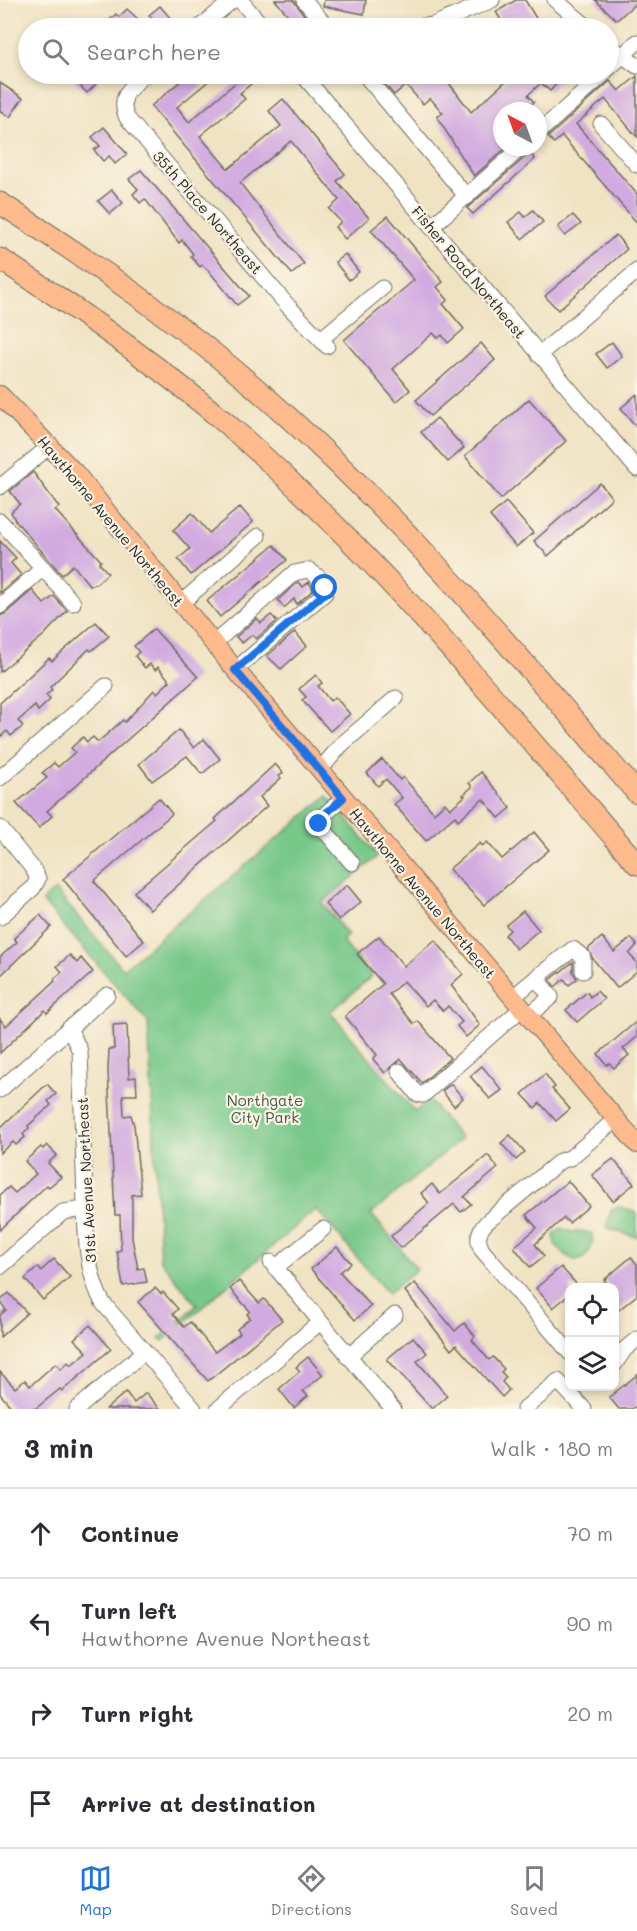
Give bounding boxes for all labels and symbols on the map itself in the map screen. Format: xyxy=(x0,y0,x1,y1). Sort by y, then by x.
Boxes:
north arrow xyxy=(493,102,547,156)
street label: 35th Place Northeast xyxy=(149,146,267,278)
street label: Fisher Road Northeast xyxy=(407,201,531,343)
street label: Hawthorne Avenue Northeast xyxy=(33,431,189,611)
route start xyxy=(311,574,337,600)
street label: Hawthorne Avenue Northeast xyxy=(345,803,501,983)
route end xyxy=(305,810,331,836)
park label: Northgate City Park xyxy=(227,1090,303,1127)
street label: 31st Avenue Northeast xyxy=(72,1097,100,1263)

